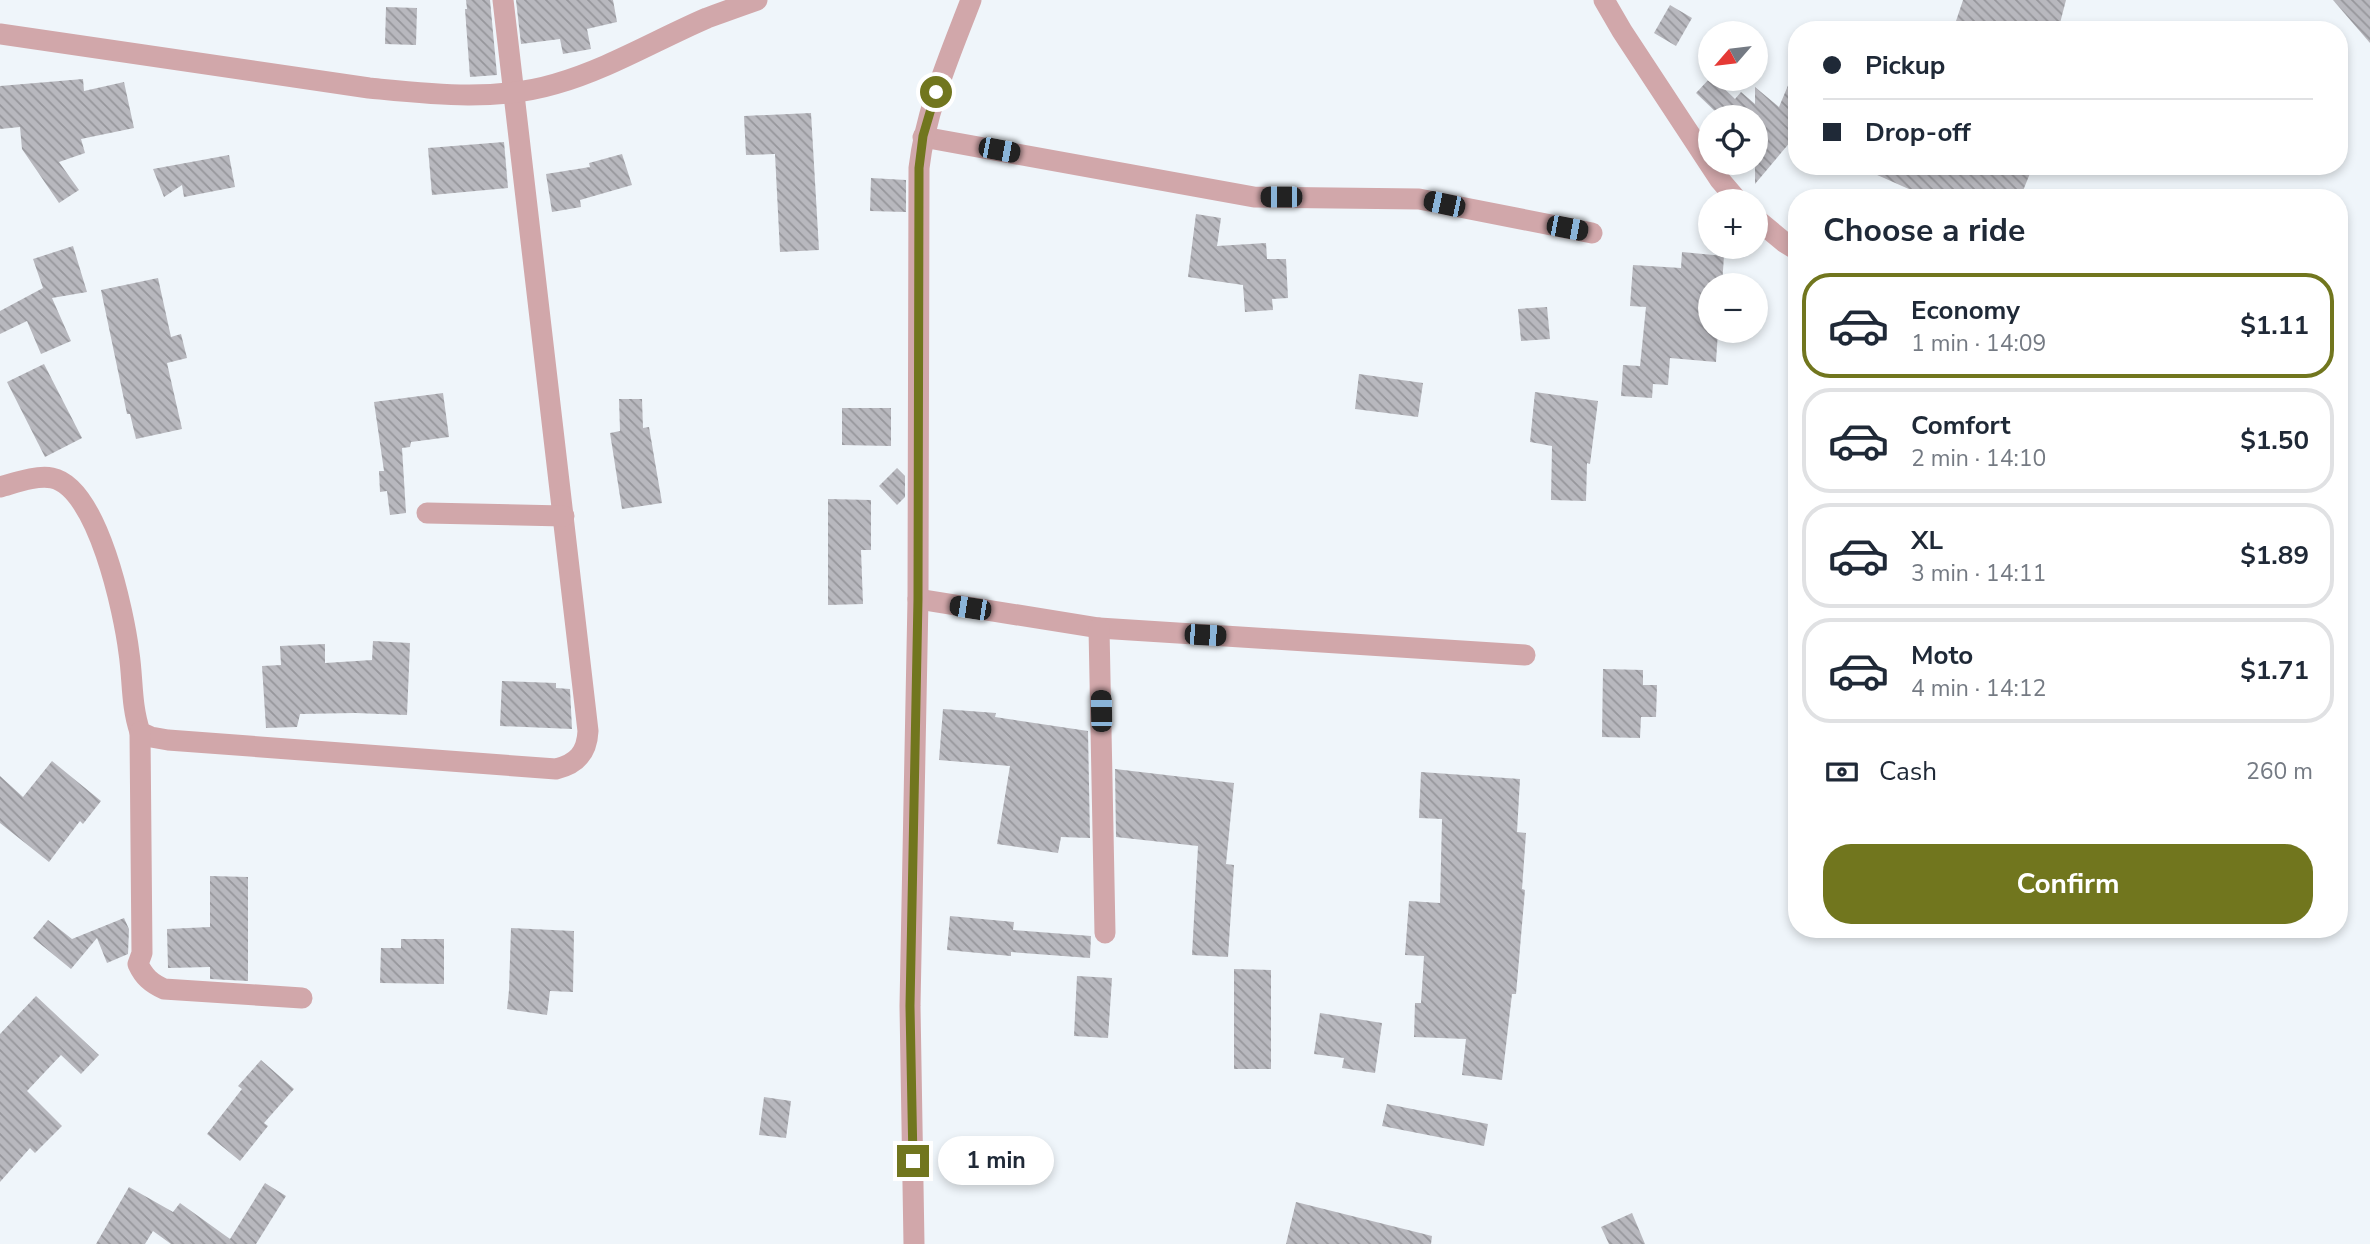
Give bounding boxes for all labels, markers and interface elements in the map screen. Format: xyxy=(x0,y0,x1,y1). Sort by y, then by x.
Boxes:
north arrow xyxy=(1698,21,1768,91)
map controls xyxy=(1698,21,1768,343)
text: Pickup xyxy=(1865,48,1945,83)
route start xyxy=(920,76,952,108)
button: locate xyxy=(1698,105,1768,175)
text: Drop-off xyxy=(1865,115,1971,150)
car xyxy=(977,136,1022,164)
car xyxy=(1261,187,1303,208)
car xyxy=(1422,189,1467,219)
button: + xyxy=(1698,189,1768,259)
text: Choose a ride xyxy=(1823,209,2025,252)
car xyxy=(1545,214,1590,242)
button: − xyxy=(1698,273,1768,343)
text: Economy xyxy=(1911,293,2020,328)
icon: car xyxy=(1827,294,1890,357)
text: $1.11 xyxy=(2240,308,2309,343)
text: 1 min · 14:09 xyxy=(1911,328,2046,359)
text: Comfort xyxy=(1911,408,2011,443)
icon: car xyxy=(1827,409,1890,472)
text: $1.50 xyxy=(2240,423,2309,458)
text: 2 min · 14:10 xyxy=(1911,443,2046,474)
text: XL xyxy=(1911,523,1943,558)
icon: car xyxy=(1827,524,1890,587)
text: $1.89 xyxy=(2240,538,2309,573)
text: 3 min · 14:11 xyxy=(1911,558,2046,589)
car xyxy=(948,594,993,622)
car xyxy=(1184,623,1227,647)
text: Moto xyxy=(1911,638,1973,673)
icon: car xyxy=(1827,639,1890,702)
text: $1.71 xyxy=(2240,653,2309,688)
text: 4 min · 14:12 xyxy=(1911,673,2046,704)
car xyxy=(1091,690,1112,732)
icon: cash xyxy=(1823,753,1861,791)
text: Cash xyxy=(1879,754,1937,789)
text: 260 m xyxy=(2246,756,2313,787)
button: Confirm xyxy=(1823,844,2313,924)
callout: 1 min xyxy=(937,1136,1053,1186)
route end xyxy=(897,1145,929,1177)
text: 1 min xyxy=(966,1145,1026,1176)

